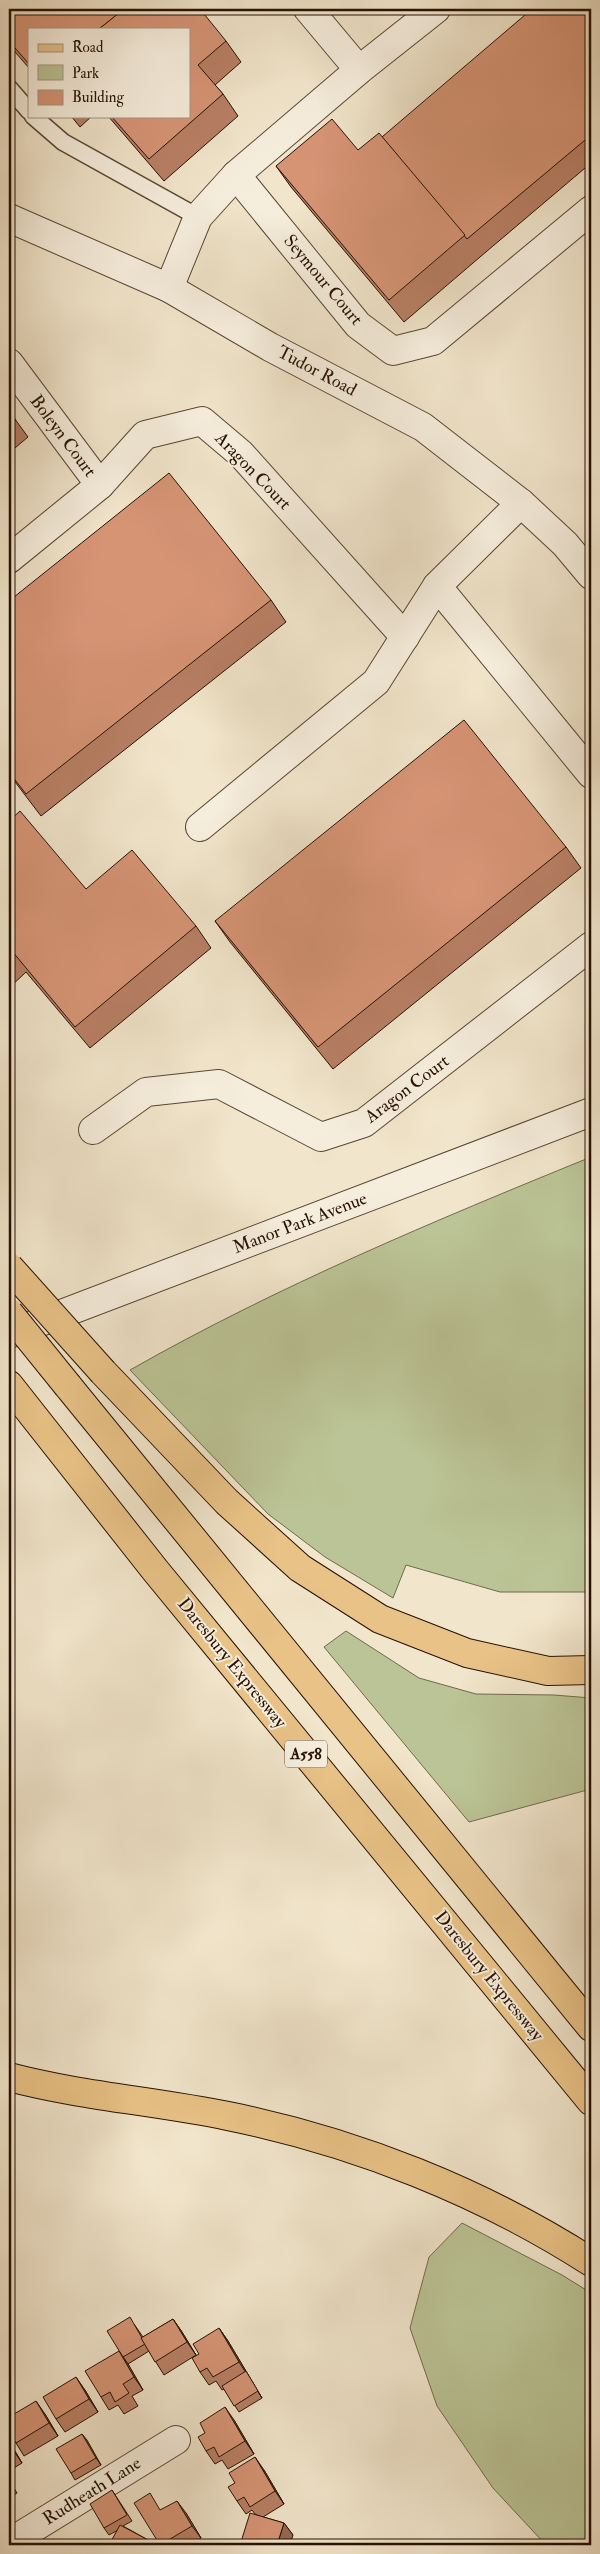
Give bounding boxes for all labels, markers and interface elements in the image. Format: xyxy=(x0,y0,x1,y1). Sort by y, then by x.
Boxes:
legend xyxy=(28,28,190,118)
text: Road xyxy=(72,38,104,57)
text: Park xyxy=(72,64,99,83)
text: Building xyxy=(72,88,124,107)
street label: Seymour Court xyxy=(278,230,368,330)
street label: Tudor Road xyxy=(273,341,361,402)
street label: Boleyn Court xyxy=(25,390,102,482)
street label: Aragon Court xyxy=(209,426,296,515)
street label: Aragon Court xyxy=(359,1050,454,1129)
street label: Manor Park Avenue xyxy=(230,1187,371,1259)
street label: Daresbury Expressway xyxy=(172,1593,292,1734)
road number: A558 xyxy=(285,1740,327,1768)
street label: Daresbury Expressway xyxy=(429,1906,549,2047)
street label: Rudheath Lane xyxy=(39,2451,146,2530)

